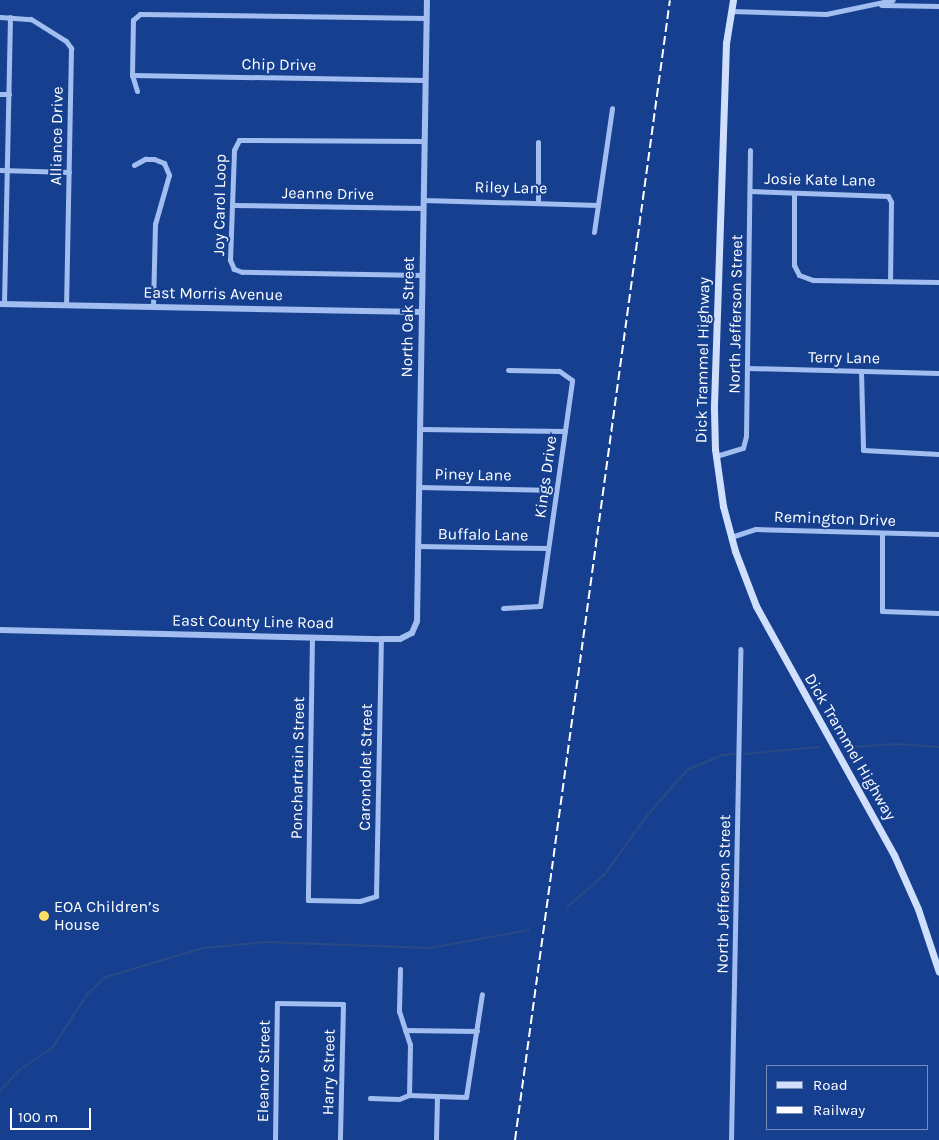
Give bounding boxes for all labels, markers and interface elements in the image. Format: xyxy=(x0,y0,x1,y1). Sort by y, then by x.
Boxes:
street label: Chip Drive xyxy=(241,55,317,75)
street label: Alliance Drive xyxy=(47,86,67,186)
street label: Joy Carol Loop xyxy=(210,154,230,256)
street label: Josie Kate Lane xyxy=(764,169,876,191)
street label: Riley Lane xyxy=(475,178,547,198)
street label: Jeanne Drive xyxy=(282,184,374,204)
street label: North Jefferson Street xyxy=(725,234,747,394)
street label: North Oak Street xyxy=(397,256,419,378)
street label: Dick Trammel Highway xyxy=(692,277,714,443)
street label: East Morris Avenue xyxy=(143,283,283,305)
street label: Terry Lane xyxy=(808,348,880,368)
street label: Kings Drive xyxy=(531,435,561,519)
street label: Piney Lane xyxy=(434,465,512,485)
street label: Remington Drive xyxy=(774,507,896,531)
street label: Buffalo Lane xyxy=(438,525,528,545)
street label: East County Line Road xyxy=(172,611,334,633)
street label: Dick Trammel Highway xyxy=(800,670,900,824)
street label: Ponchartrain Street xyxy=(287,697,309,839)
street label: Carondolet Street xyxy=(355,703,377,831)
street label: North Jefferson Street xyxy=(713,814,735,974)
place label: EOA Children’s House xyxy=(54,897,160,935)
marker: EOA Children’s House xyxy=(38,910,50,922)
street label: Eleanor Street xyxy=(254,1020,274,1122)
street label: Harry Street xyxy=(319,1029,339,1115)
legend xyxy=(766,1065,929,1130)
text: Road xyxy=(813,1076,848,1094)
scale bar xyxy=(12,1098,94,1130)
text: Railway xyxy=(813,1101,865,1119)
text: 100 m xyxy=(18,1108,58,1126)

